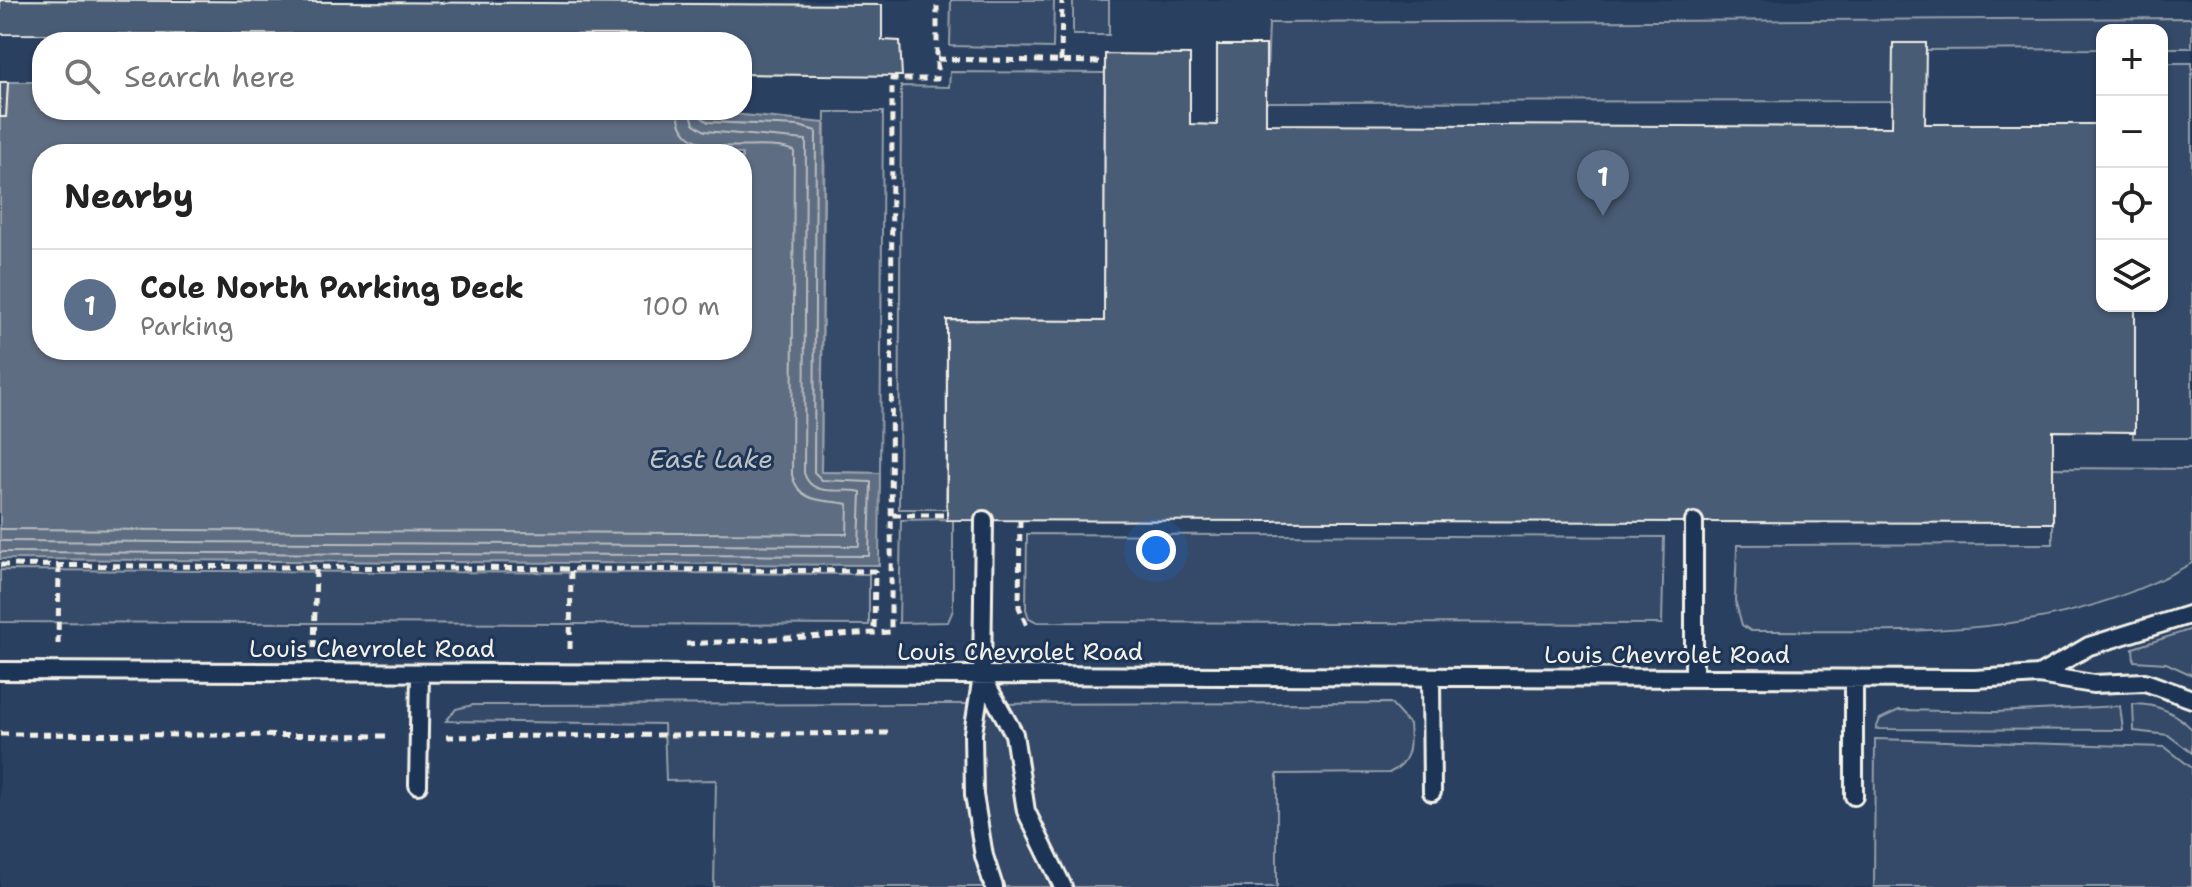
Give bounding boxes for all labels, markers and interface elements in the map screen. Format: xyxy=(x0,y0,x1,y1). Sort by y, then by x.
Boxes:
map controls xyxy=(2096,24,2168,312)
button: + xyxy=(2096,24,2168,96)
search box xyxy=(32,32,752,120)
icon: search xyxy=(60,54,104,98)
text: Search here xyxy=(124,56,295,97)
button: − xyxy=(2096,96,2168,168)
pin: 1 xyxy=(1577,150,1629,216)
button: locate xyxy=(2096,168,2168,240)
text: Nearby xyxy=(64,173,194,219)
button: layers xyxy=(2096,240,2168,312)
text: Cole North Parking Deck xyxy=(140,267,524,308)
text: 1 xyxy=(84,288,96,323)
text: 100 m xyxy=(642,288,720,323)
text: Parking xyxy=(140,308,234,343)
water label: East Lake xyxy=(649,441,773,476)
your location xyxy=(1136,530,1176,570)
street label: Louis Chevrolet Road xyxy=(249,633,495,665)
street label: Louis Chevrolet Road xyxy=(897,636,1143,668)
street label: Louis Chevrolet Road xyxy=(1544,639,1790,671)

